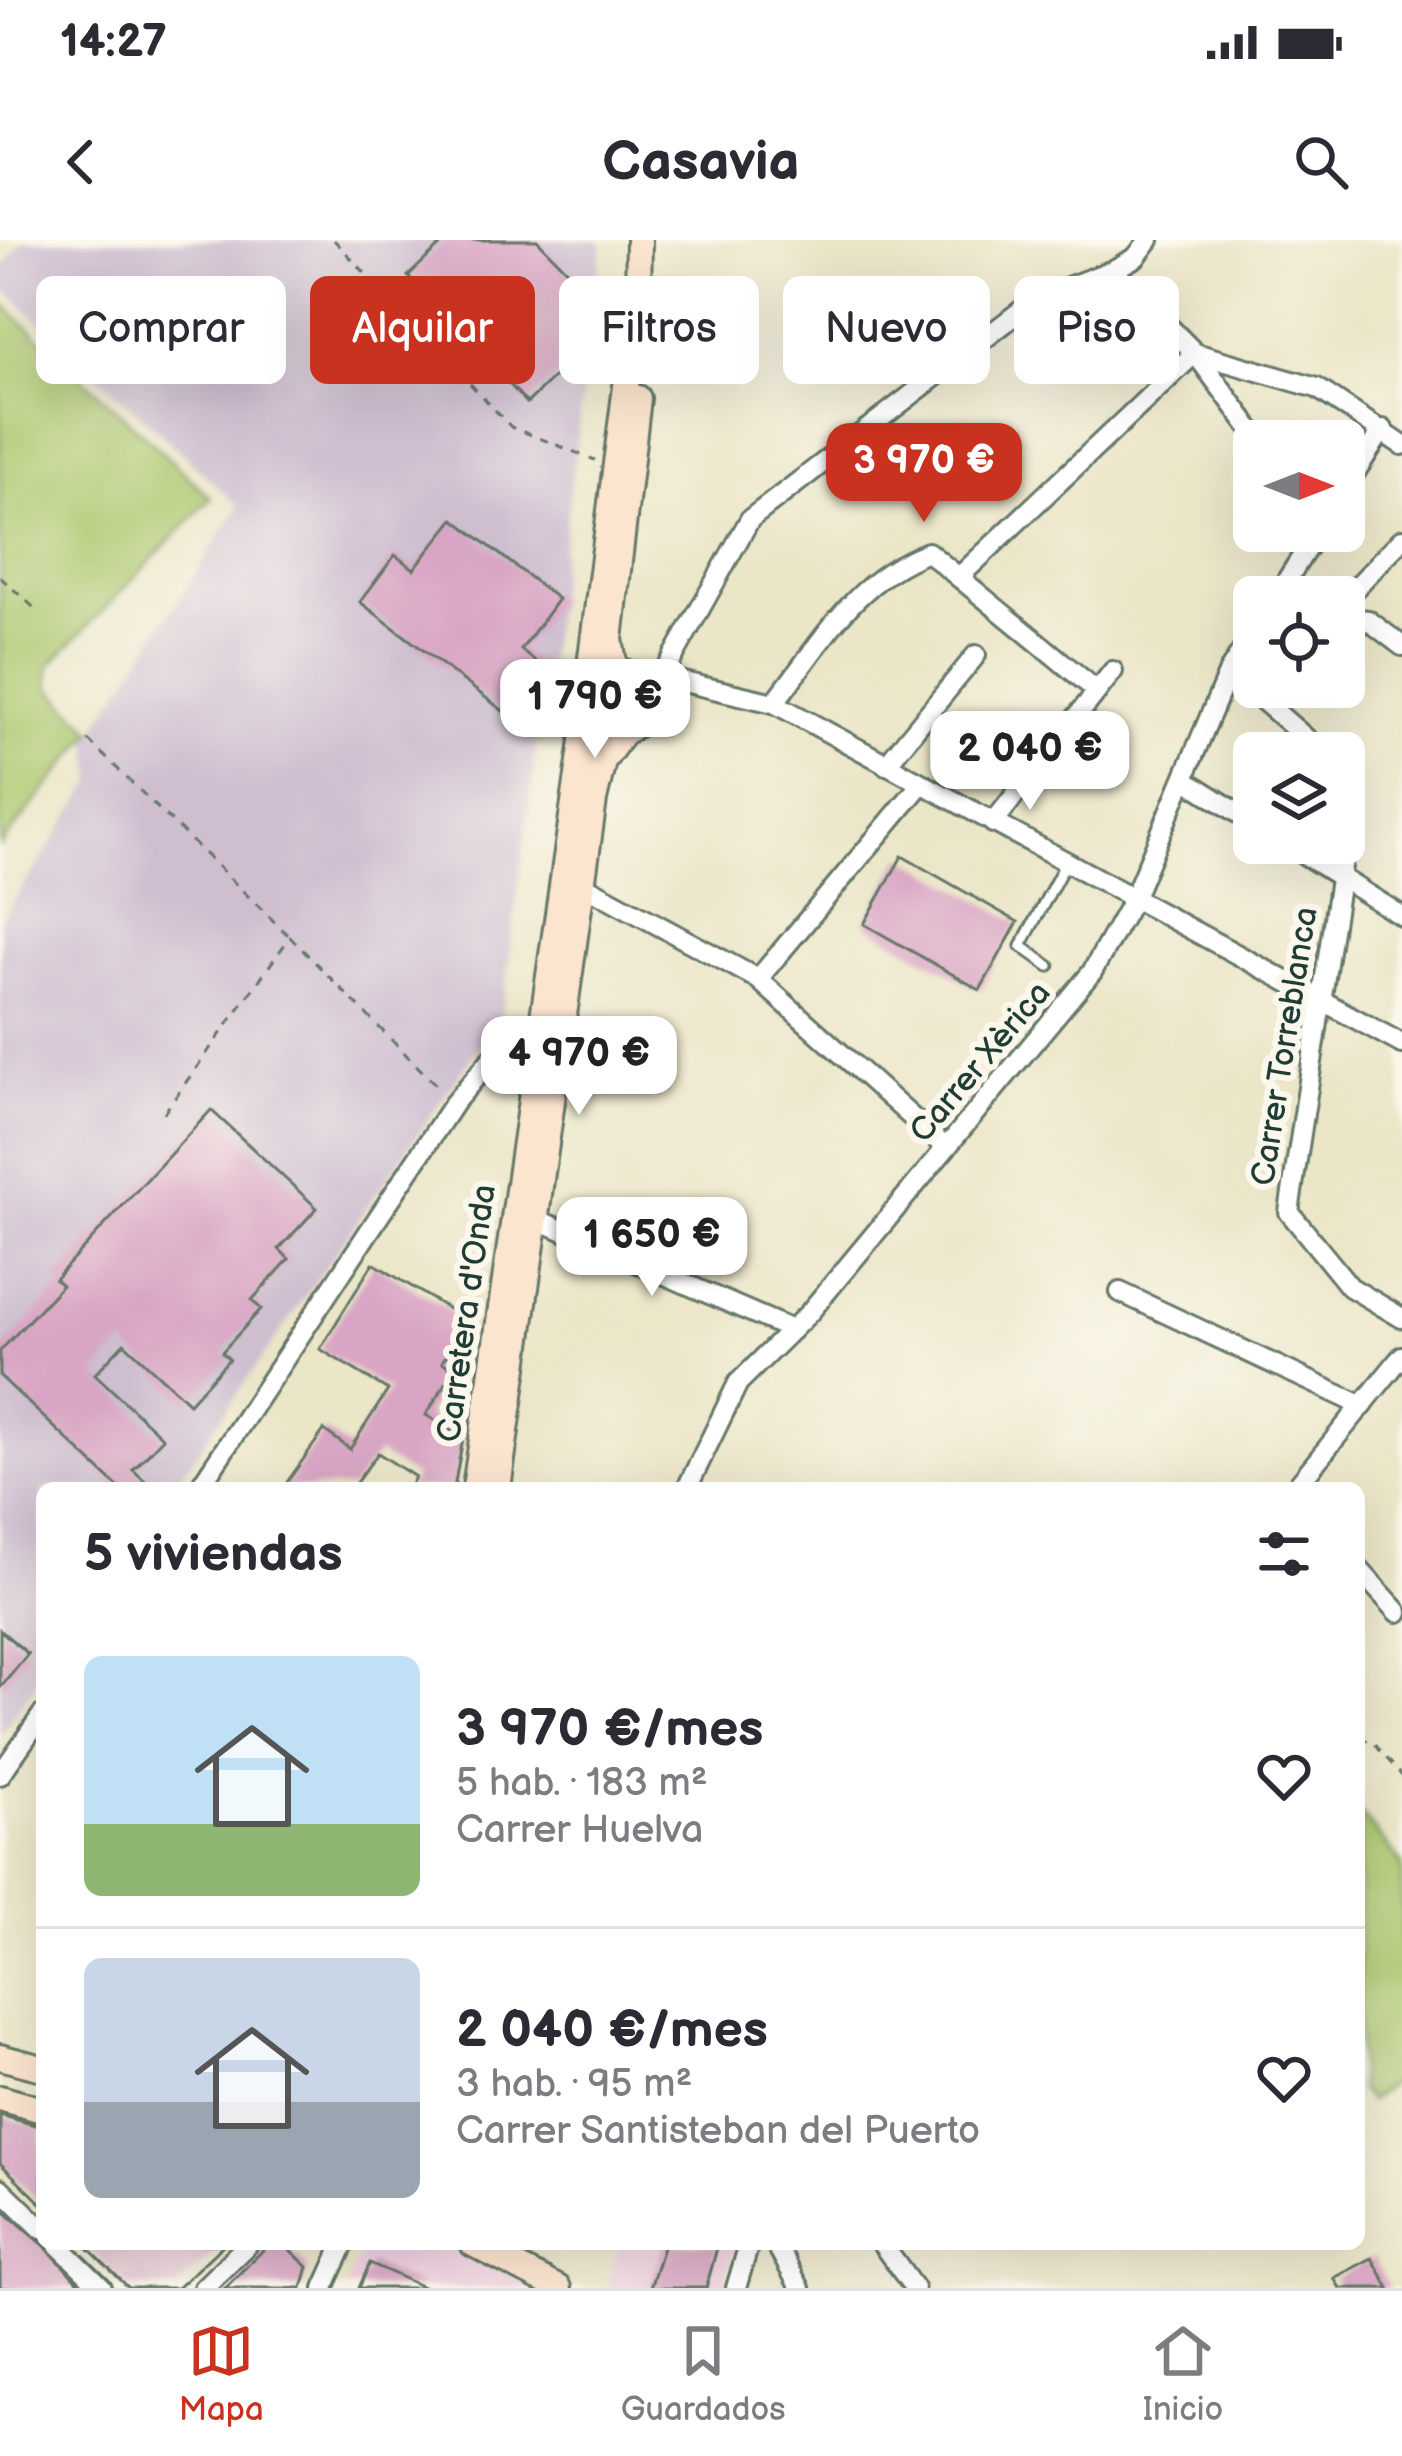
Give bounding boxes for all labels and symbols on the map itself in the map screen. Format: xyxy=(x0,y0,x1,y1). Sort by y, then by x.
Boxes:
north arrow xyxy=(1233,420,1365,552)
pin: 3 970 € xyxy=(813,423,1035,525)
pin: 1 790 € xyxy=(484,659,706,761)
pin: 2 040 € xyxy=(919,711,1141,813)
street label: Carrer Torreblanca xyxy=(1243,904,1327,1189)
street label: Carrer Xèrica xyxy=(902,974,1059,1151)
pin: 4 970 € xyxy=(468,1016,690,1118)
street label: Carretera d'Onda xyxy=(429,1182,505,1445)
pin: 1 650 € xyxy=(541,1197,763,1299)

